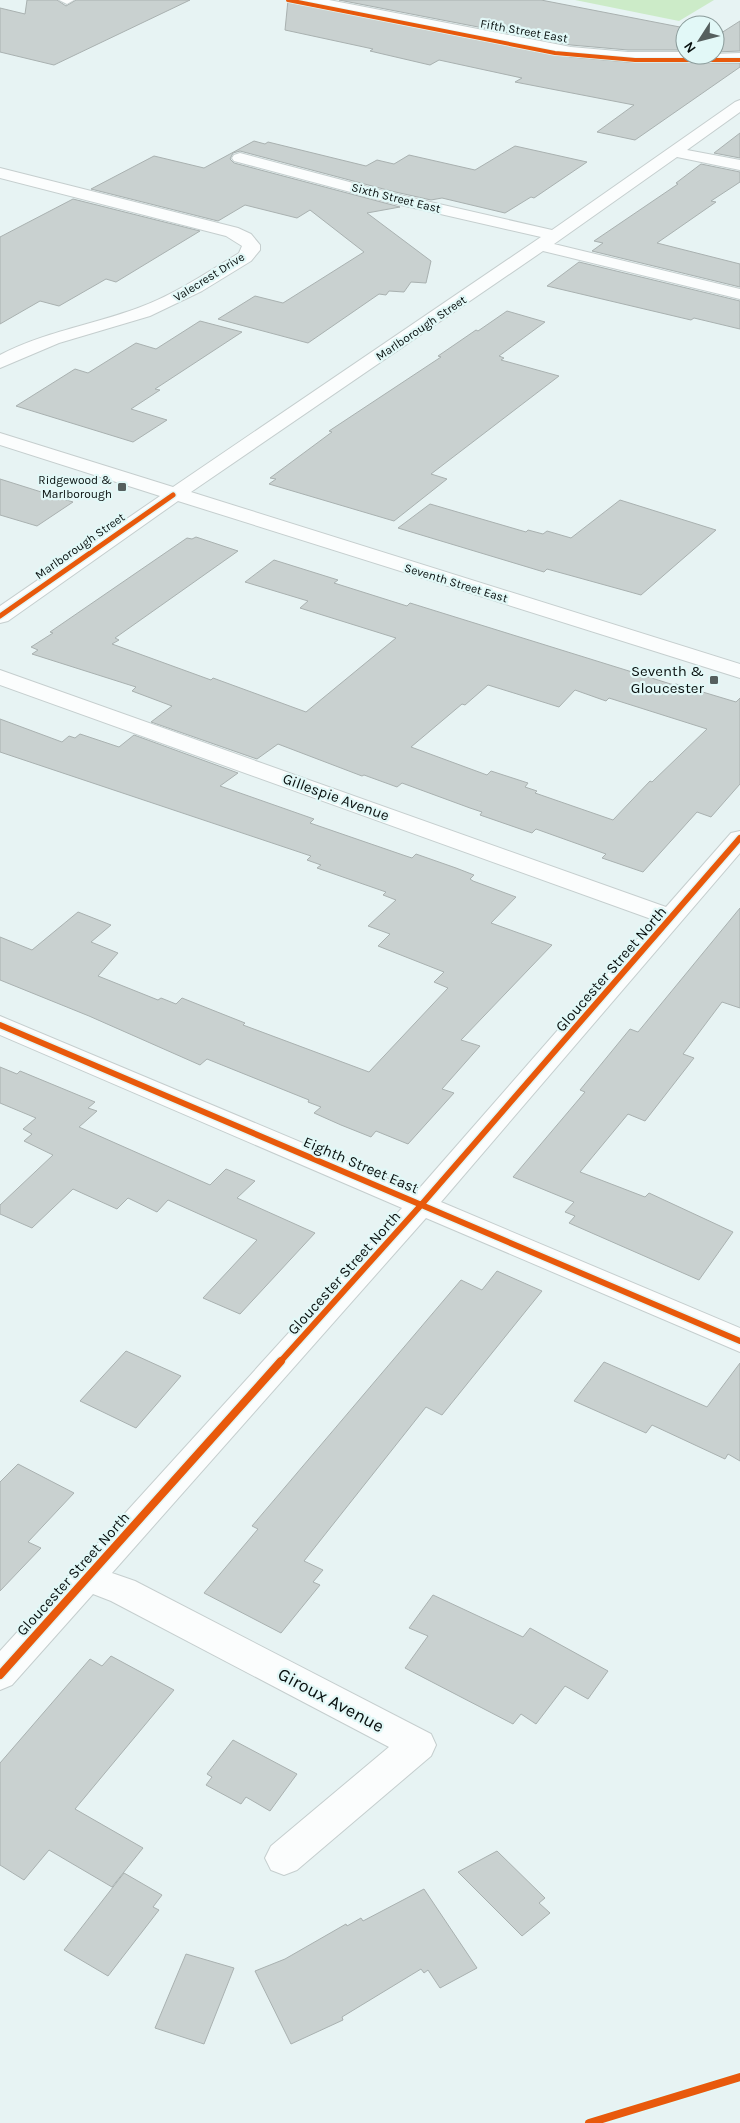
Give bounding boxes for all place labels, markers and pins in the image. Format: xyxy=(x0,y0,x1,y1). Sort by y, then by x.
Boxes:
place label: Ridgewood & Marlborough xyxy=(38,473,112,501)
marker: Ridgewood & Marlborough xyxy=(116,481,128,493)
place label: Seventh & Gloucester xyxy=(631,662,705,697)
marker: Seventh & Gloucester xyxy=(708,674,720,686)

